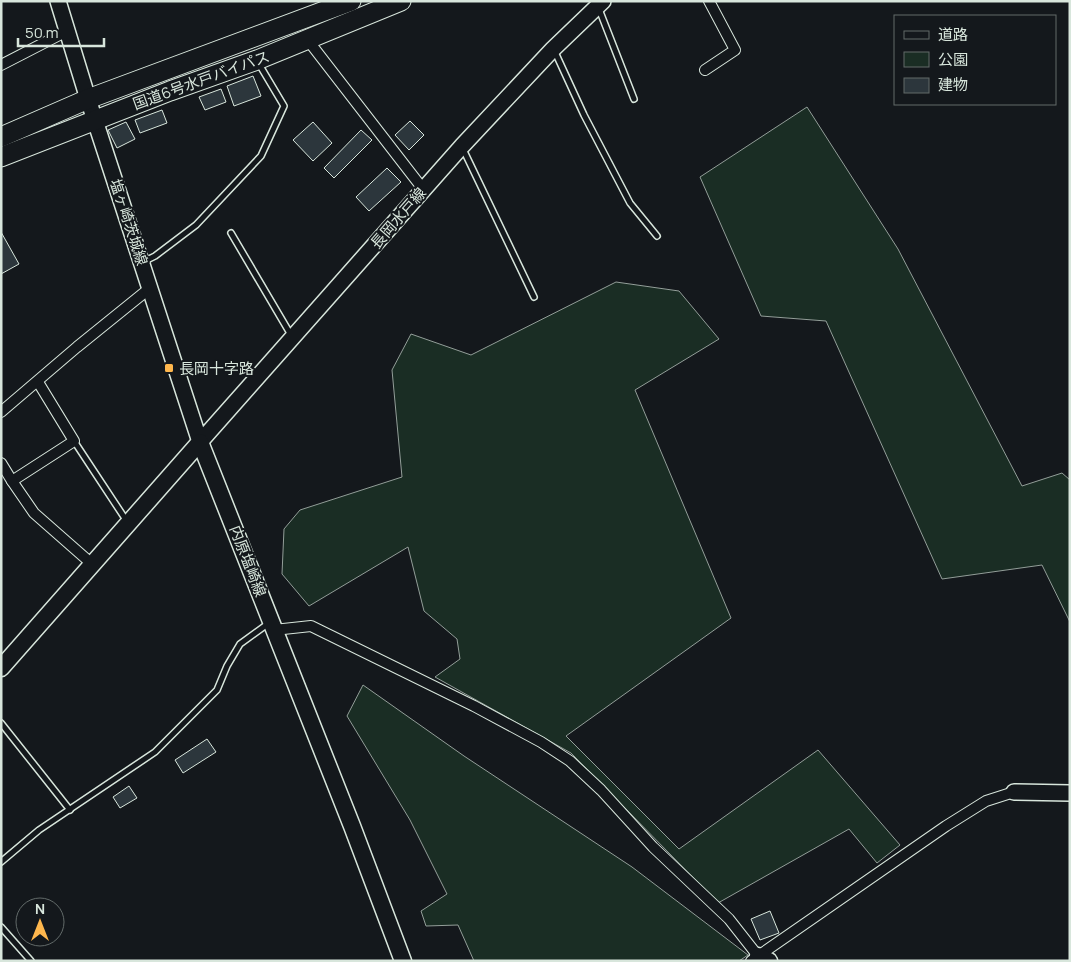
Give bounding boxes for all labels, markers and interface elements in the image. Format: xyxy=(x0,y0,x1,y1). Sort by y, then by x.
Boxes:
scale bar xyxy=(18,15,104,47)
legend xyxy=(894,15,1056,105)
text: 50 m xyxy=(25,22,59,43)
text: 道路 xyxy=(938,24,968,45)
street label: 国道6号水戸バイパス xyxy=(130,46,272,114)
text: 公園 xyxy=(938,49,968,70)
text: 建物 xyxy=(938,74,968,95)
street label: 塩ヶ崎茨城線 xyxy=(105,176,153,268)
street label: 長岡水戸線 xyxy=(365,183,431,253)
place label: 長岡十字路 xyxy=(179,358,254,379)
marker: 長岡十字路 xyxy=(163,362,175,374)
street label: 内原塩崎線 xyxy=(225,522,271,600)
north arrow xyxy=(15,897,65,947)
text: N xyxy=(35,899,45,918)

